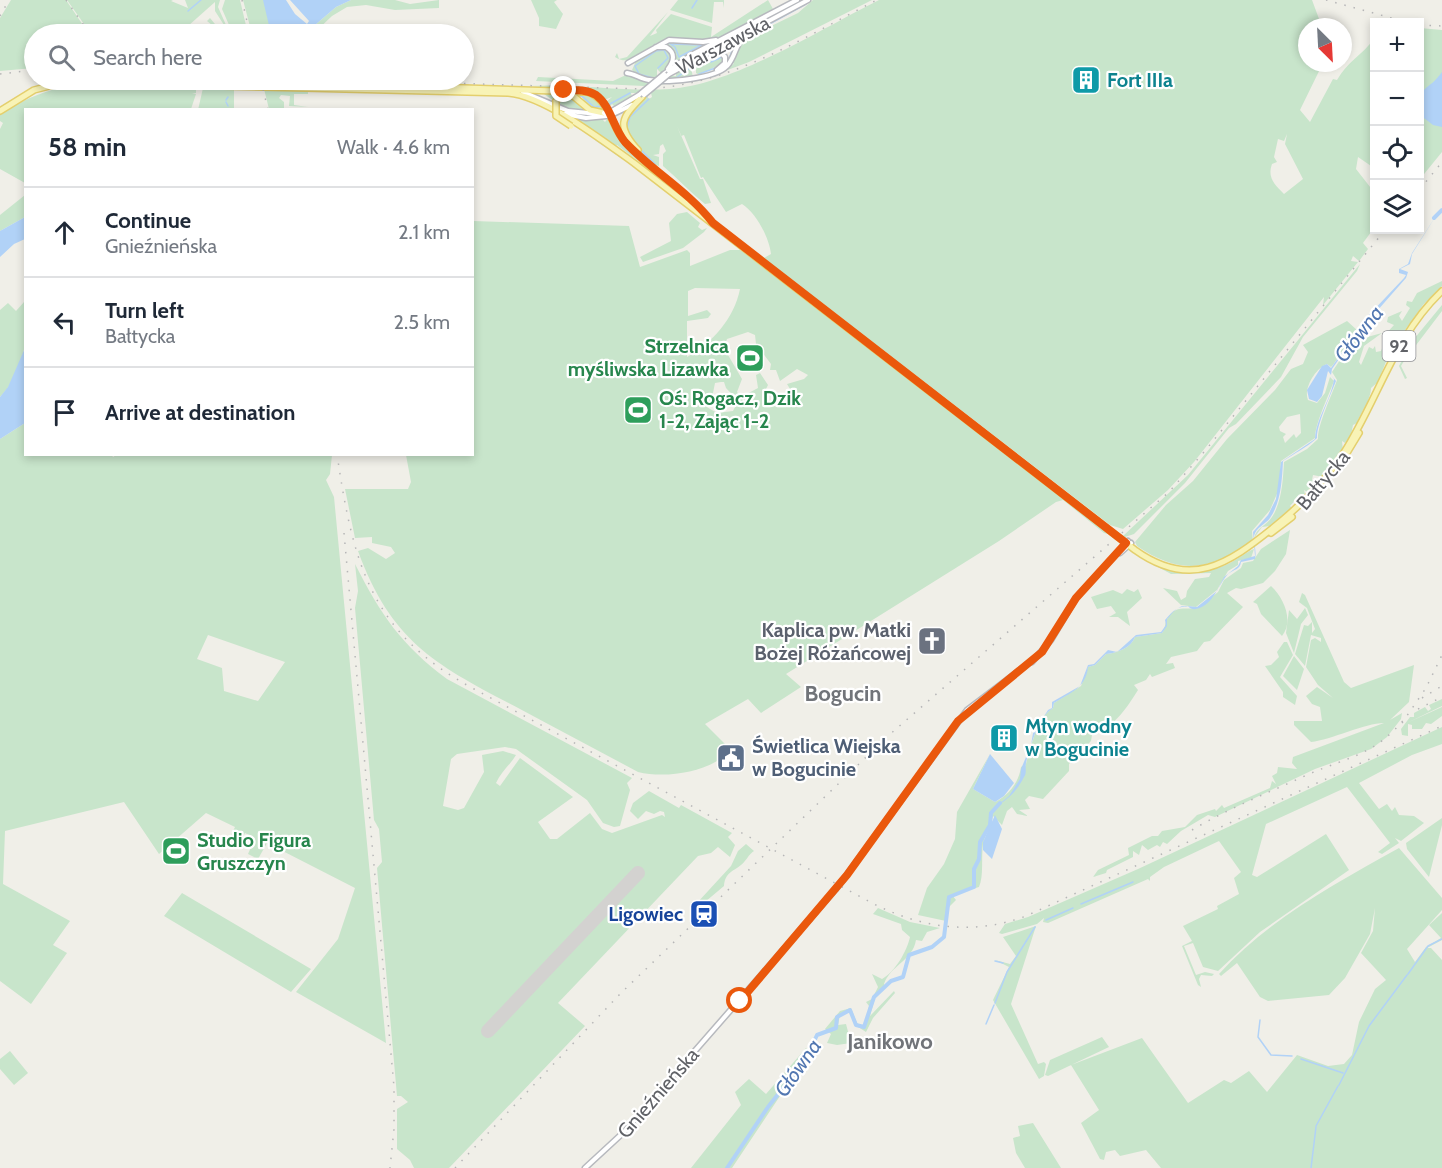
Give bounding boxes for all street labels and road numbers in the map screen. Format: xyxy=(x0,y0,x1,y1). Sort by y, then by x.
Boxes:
street label: Warszawska xyxy=(672,10,774,80)
road number: 92 xyxy=(1382,331,1416,361)
street label: Bałtycka xyxy=(1291,445,1355,515)
street label: Gnieźnieńska xyxy=(612,1043,704,1143)

